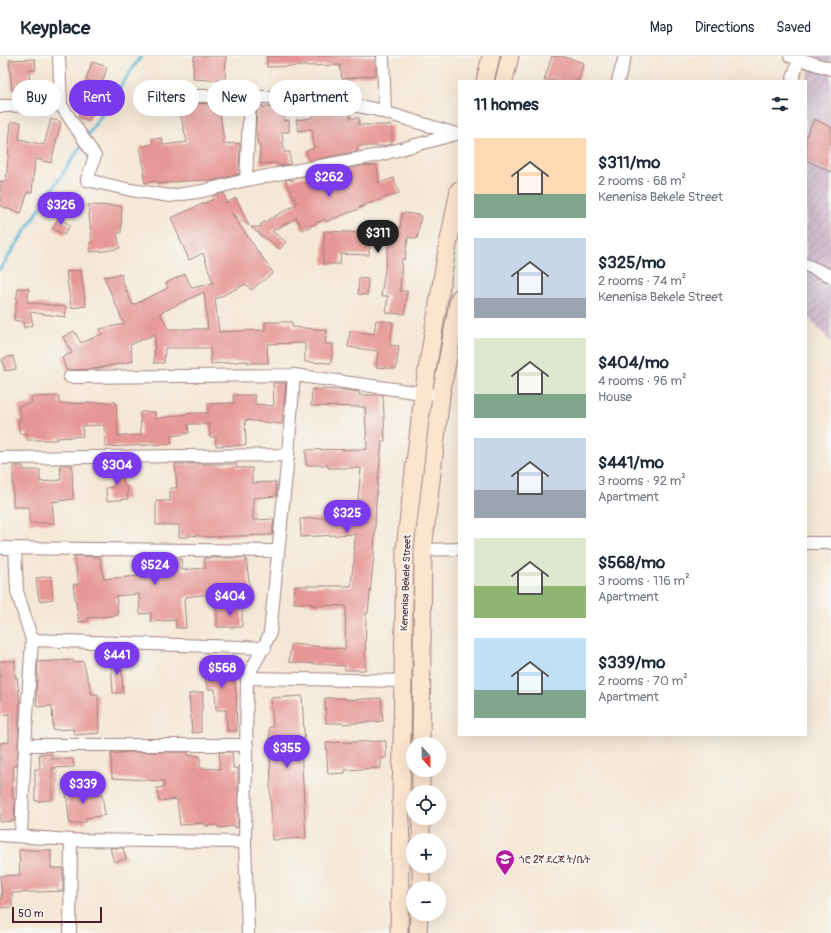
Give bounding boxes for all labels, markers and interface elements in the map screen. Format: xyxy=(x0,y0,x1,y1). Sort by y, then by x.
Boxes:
text: Keyplace xyxy=(20,16,90,40)
text: Map xyxy=(650,19,673,36)
text: Directions xyxy=(695,19,754,36)
text: Saved xyxy=(776,19,811,36)
chip: Buy xyxy=(12,80,61,116)
chip: Rent xyxy=(69,80,125,116)
chip: Filters xyxy=(133,80,199,116)
chip: New xyxy=(207,80,261,116)
chip: Apartment xyxy=(269,80,362,116)
icon: filters xyxy=(769,93,791,115)
text: 11 homes xyxy=(474,94,539,115)
text: $311/mo xyxy=(598,152,660,173)
icon: home xyxy=(506,154,554,202)
pin: $262 xyxy=(305,164,353,198)
text: $262 xyxy=(314,169,344,185)
text: 2 rooms · 68 m² xyxy=(598,173,686,189)
text: Kenenisa Bekele Street xyxy=(598,189,723,205)
pin: $326 xyxy=(37,192,85,226)
text: $326 xyxy=(46,197,76,213)
pin: $311 xyxy=(354,220,402,254)
text: $311 xyxy=(366,225,390,241)
text: $325/mo xyxy=(598,252,666,273)
icon: home xyxy=(506,254,554,302)
text: 2 rooms · 74 m² xyxy=(598,273,686,289)
text: Kenenisa Bekele Street xyxy=(598,289,723,305)
text: $404/mo xyxy=(598,352,669,373)
icon: home xyxy=(506,354,554,402)
text: 4 rooms · 96 m² xyxy=(598,373,686,389)
text: House xyxy=(598,389,632,405)
pin: $304 xyxy=(93,452,141,486)
text: $441/mo xyxy=(598,452,664,473)
icon: home xyxy=(506,454,554,502)
text: $304 xyxy=(102,457,132,473)
text: 3 rooms · 92 m² xyxy=(598,473,686,489)
text: Apartment xyxy=(598,489,659,505)
pin: $325 xyxy=(323,500,371,534)
text: $325 xyxy=(333,505,361,521)
street label: Kenenisa Bekele Street xyxy=(398,534,414,631)
pin: $524 xyxy=(131,552,179,586)
text: $568/mo xyxy=(598,552,665,573)
icon: home xyxy=(506,554,554,602)
text: $524 xyxy=(141,557,169,573)
text: 3 rooms · 116 m² xyxy=(598,573,690,589)
pin: $404 xyxy=(206,583,254,617)
text: $404 xyxy=(214,588,246,604)
text: Apartment xyxy=(598,589,659,605)
pin: $441 xyxy=(93,642,141,676)
text: $441 xyxy=(103,647,131,663)
text: $339/mo xyxy=(598,652,665,673)
icon: home xyxy=(506,654,554,702)
pin: $568 xyxy=(198,655,246,689)
text: $568 xyxy=(208,660,236,676)
text: 2 rooms · 70 m² xyxy=(598,673,688,689)
text: Apartment xyxy=(598,689,659,705)
pin: $355 xyxy=(263,735,311,769)
north arrow xyxy=(406,737,446,777)
map controls xyxy=(406,737,446,921)
text: $355 xyxy=(273,740,301,756)
pin: $339 xyxy=(59,771,107,805)
text: $339 xyxy=(69,776,97,792)
button: locate xyxy=(406,785,446,825)
button: + xyxy=(406,833,446,873)
school or university icon: ጎሮ 2ኛ ደረጃ ት/ቤት xyxy=(494,848,516,876)
place label: ጎሮ 2ኛ ደረጃ ት/ቤት xyxy=(519,854,590,866)
button: − xyxy=(406,881,446,921)
scale bar xyxy=(12,905,102,924)
text: 50 m xyxy=(18,907,44,920)

